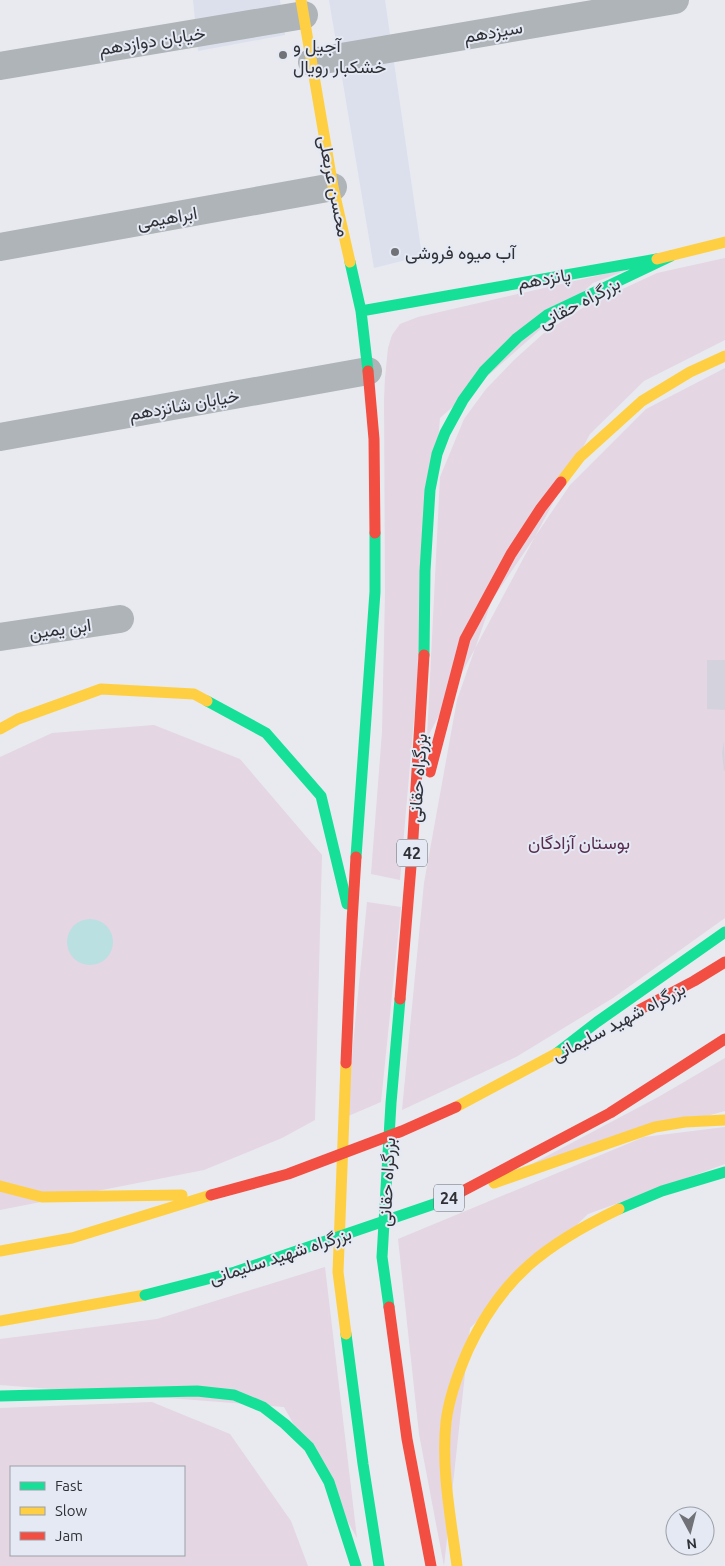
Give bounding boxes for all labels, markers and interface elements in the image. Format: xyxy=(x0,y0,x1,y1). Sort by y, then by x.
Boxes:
street label: سیزدهم xyxy=(462,16,525,49)
street label: خیابان دوازدهم xyxy=(97,22,207,61)
place label: آجیل و خشکبار رویال xyxy=(293,35,386,78)
marker: آجیل و خشکبار رویال xyxy=(277,49,289,61)
street label: محسن عربعلی xyxy=(313,133,355,239)
street label: ابراهیمی xyxy=(135,202,199,234)
place label: آب میوه فروشی xyxy=(405,242,517,264)
marker: آب میوه فروشی xyxy=(389,246,401,258)
street label: پانزدهم xyxy=(516,264,573,295)
street label: بزرگراه حقانی xyxy=(535,272,624,334)
street label: خیابان شانزدهم xyxy=(127,384,241,427)
street label: ابن یمین xyxy=(28,614,93,644)
street label: بزرگراه حقانی xyxy=(404,733,432,823)
park label: بوستان آزادگان xyxy=(528,832,630,854)
road number: 42 xyxy=(397,840,427,866)
street label: بزرگراه شهید سلیمانی xyxy=(548,977,689,1066)
street label: بزرگراه حقانی xyxy=(374,1137,400,1227)
road number: 24 xyxy=(434,1184,464,1212)
street label: بزرگراه شهید سلیمانی xyxy=(206,1223,354,1289)
legend xyxy=(10,1466,185,1556)
text: Fast xyxy=(55,1477,83,1494)
text: Slow xyxy=(55,1502,88,1519)
north arrow xyxy=(665,1506,715,1556)
text: Jam xyxy=(55,1527,83,1544)
text: N xyxy=(685,1535,698,1552)

